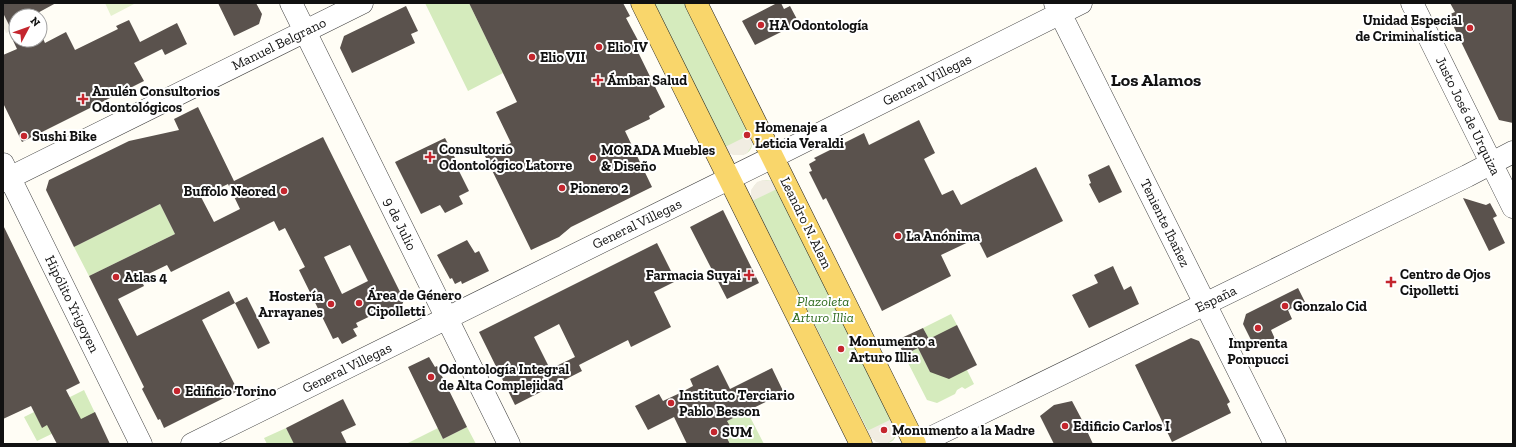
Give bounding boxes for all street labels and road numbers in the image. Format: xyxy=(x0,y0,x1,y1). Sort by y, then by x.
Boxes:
street label: Manuel Belgrano xyxy=(229,14,329,74)
street label: General Villegas xyxy=(880,50,974,110)
street label: Justo José de Urquiza xyxy=(1432,54,1504,178)
street label: Leandro N. Alem xyxy=(776,174,836,272)
street label: Teniente Ibañez xyxy=(1136,176,1194,270)
street label: 9 de Julio xyxy=(380,195,420,253)
street label: General Villegas xyxy=(590,195,684,253)
street label: Hipólito Yrigoyen xyxy=(41,253,103,355)
street label: España xyxy=(1193,282,1240,316)
street label: General Villegas xyxy=(300,339,394,397)

